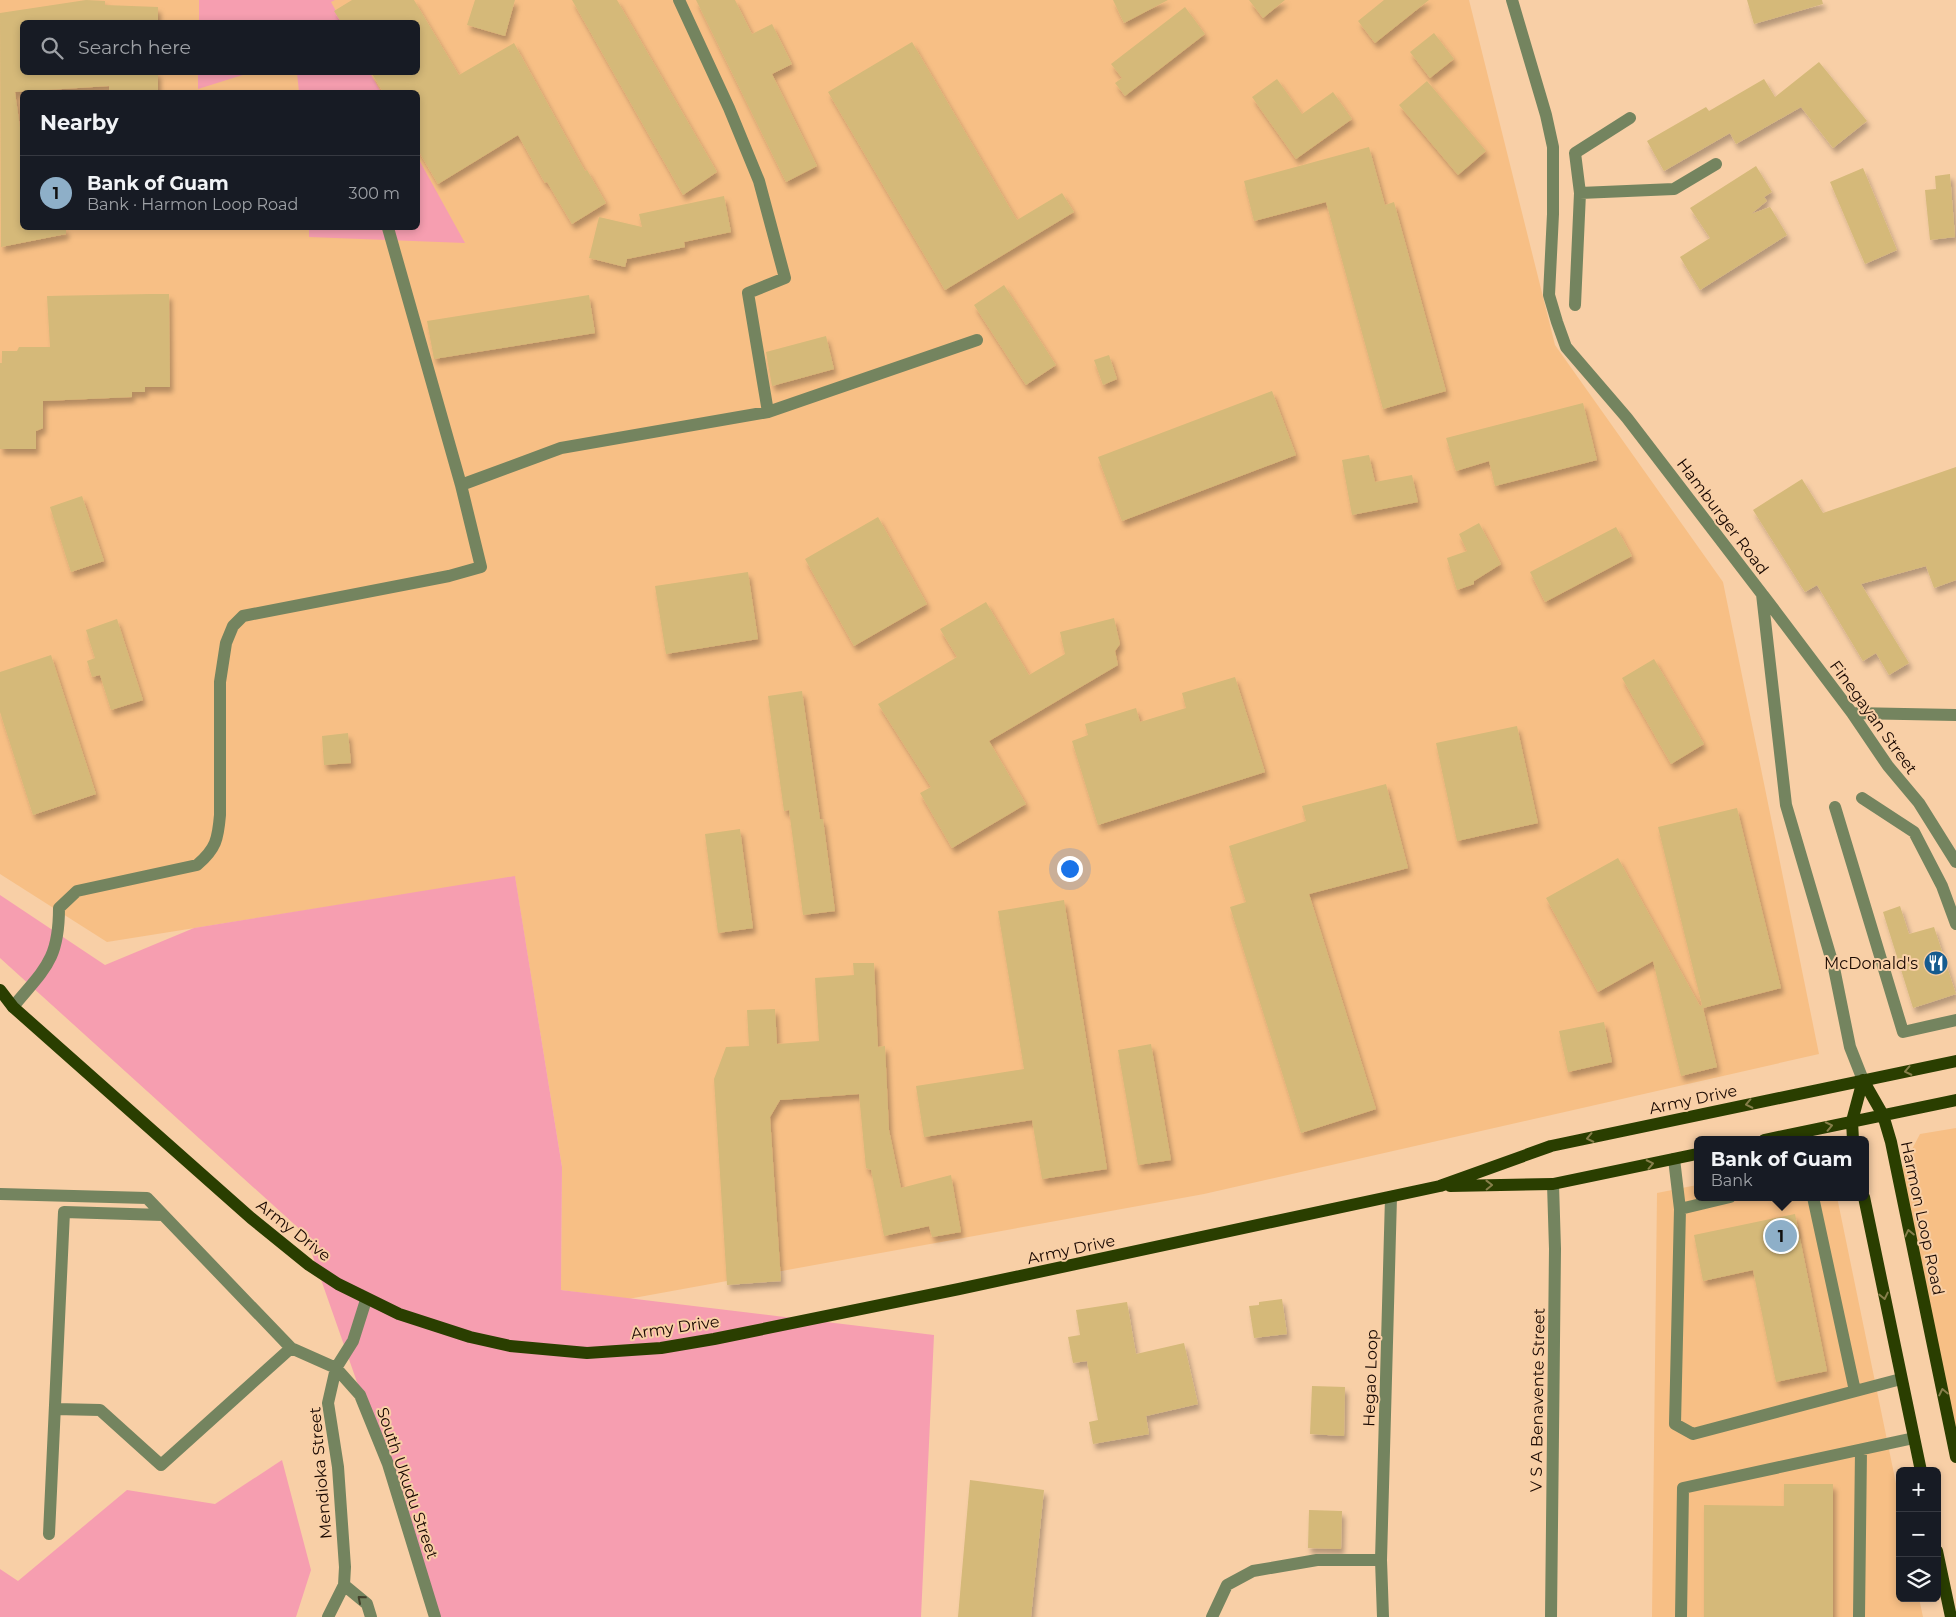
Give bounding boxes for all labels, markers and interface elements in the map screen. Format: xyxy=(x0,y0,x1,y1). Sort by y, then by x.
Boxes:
search box xyxy=(20,20,420,75)
icon: search xyxy=(38,34,66,62)
text: Search here xyxy=(78,36,191,59)
text: Nearby xyxy=(40,110,119,135)
text: Bank of Guam xyxy=(87,172,229,195)
text: 1 xyxy=(53,184,59,203)
text: 300 m xyxy=(349,184,400,203)
text: Bank · Harmon Loop Road xyxy=(87,195,298,214)
street label: Hamburger Road xyxy=(1673,455,1772,578)
street label: Finegayan Street xyxy=(1826,657,1922,778)
your location xyxy=(1057,856,1083,882)
restaurant icon: McDonald's xyxy=(1923,950,1949,976)
place label: McDonald's xyxy=(1824,954,1918,973)
one-way arrow xyxy=(1904,1065,1913,1076)
street label: Army Drive xyxy=(1647,1081,1739,1118)
one-way arrow xyxy=(1745,1098,1754,1109)
one-way arrow xyxy=(1825,1121,1834,1132)
one-way arrow xyxy=(1586,1132,1595,1142)
popup xyxy=(1694,1136,1869,1201)
street label: Harmon Loop Road xyxy=(1897,1139,1948,1297)
text: Bank of Guam xyxy=(1711,1148,1852,1171)
one-way arrow xyxy=(1645,1159,1654,1169)
text: Bank xyxy=(1711,1171,1753,1190)
one-way arrow xyxy=(1486,1180,1493,1190)
street label: Army Drive xyxy=(253,1195,335,1265)
pin: 1 xyxy=(1765,1217,1797,1255)
one-way arrow xyxy=(1905,1228,1915,1237)
street label: Army Drive xyxy=(1025,1231,1117,1268)
one-way arrow xyxy=(1879,1292,1889,1301)
street label: V S A Benavente Street xyxy=(1526,1307,1549,1492)
street label: Army Drive xyxy=(630,1312,721,1343)
street label: Hegao Loop xyxy=(1359,1329,1382,1427)
one-way arrow xyxy=(1938,1387,1948,1396)
street label: South Ukudu Street xyxy=(373,1405,443,1562)
street label: Mendioka Street xyxy=(305,1406,336,1540)
map controls xyxy=(1896,1467,1941,1602)
button: + xyxy=(1896,1467,1941,1512)
button: − xyxy=(1896,1512,1941,1557)
button: layers xyxy=(1896,1557,1941,1602)
one-way arrow xyxy=(357,1596,366,1605)

